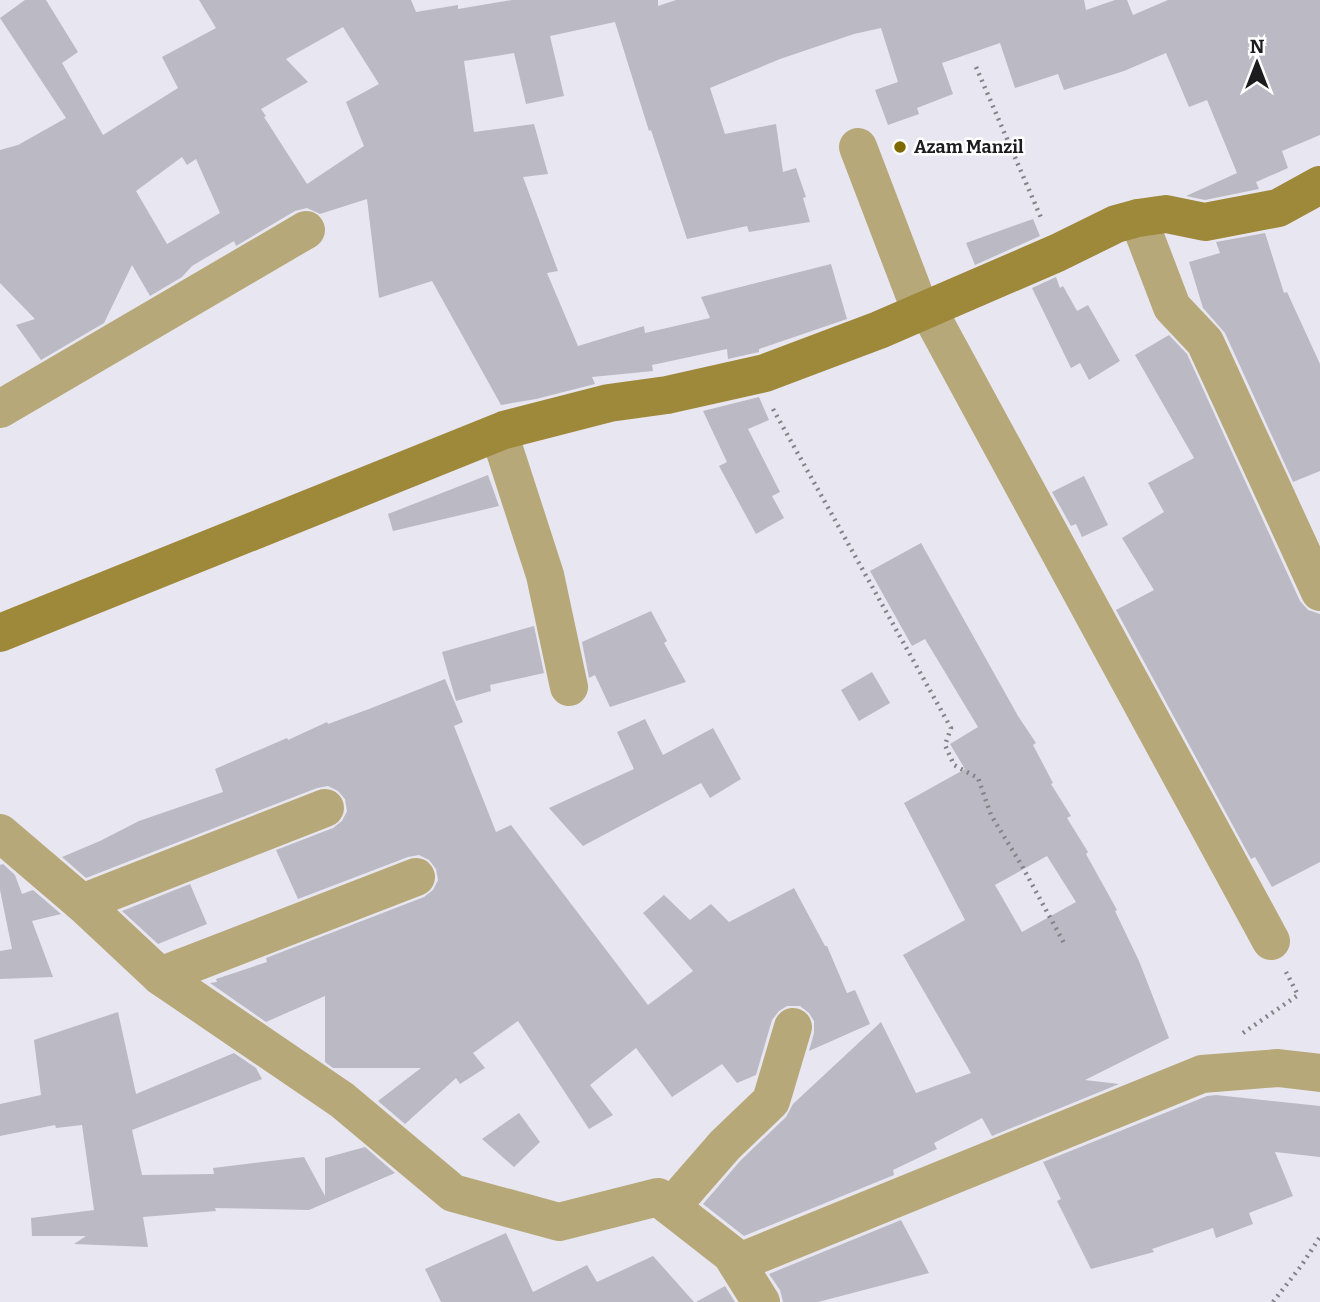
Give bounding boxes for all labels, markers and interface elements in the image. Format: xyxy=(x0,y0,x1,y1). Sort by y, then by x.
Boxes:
north arrow xyxy=(1222,28,1292,98)
text: N xyxy=(1250,35,1265,58)
place label: Azam Manzil xyxy=(914,136,1024,158)
marker: Azam Manzil xyxy=(892,139,908,155)

